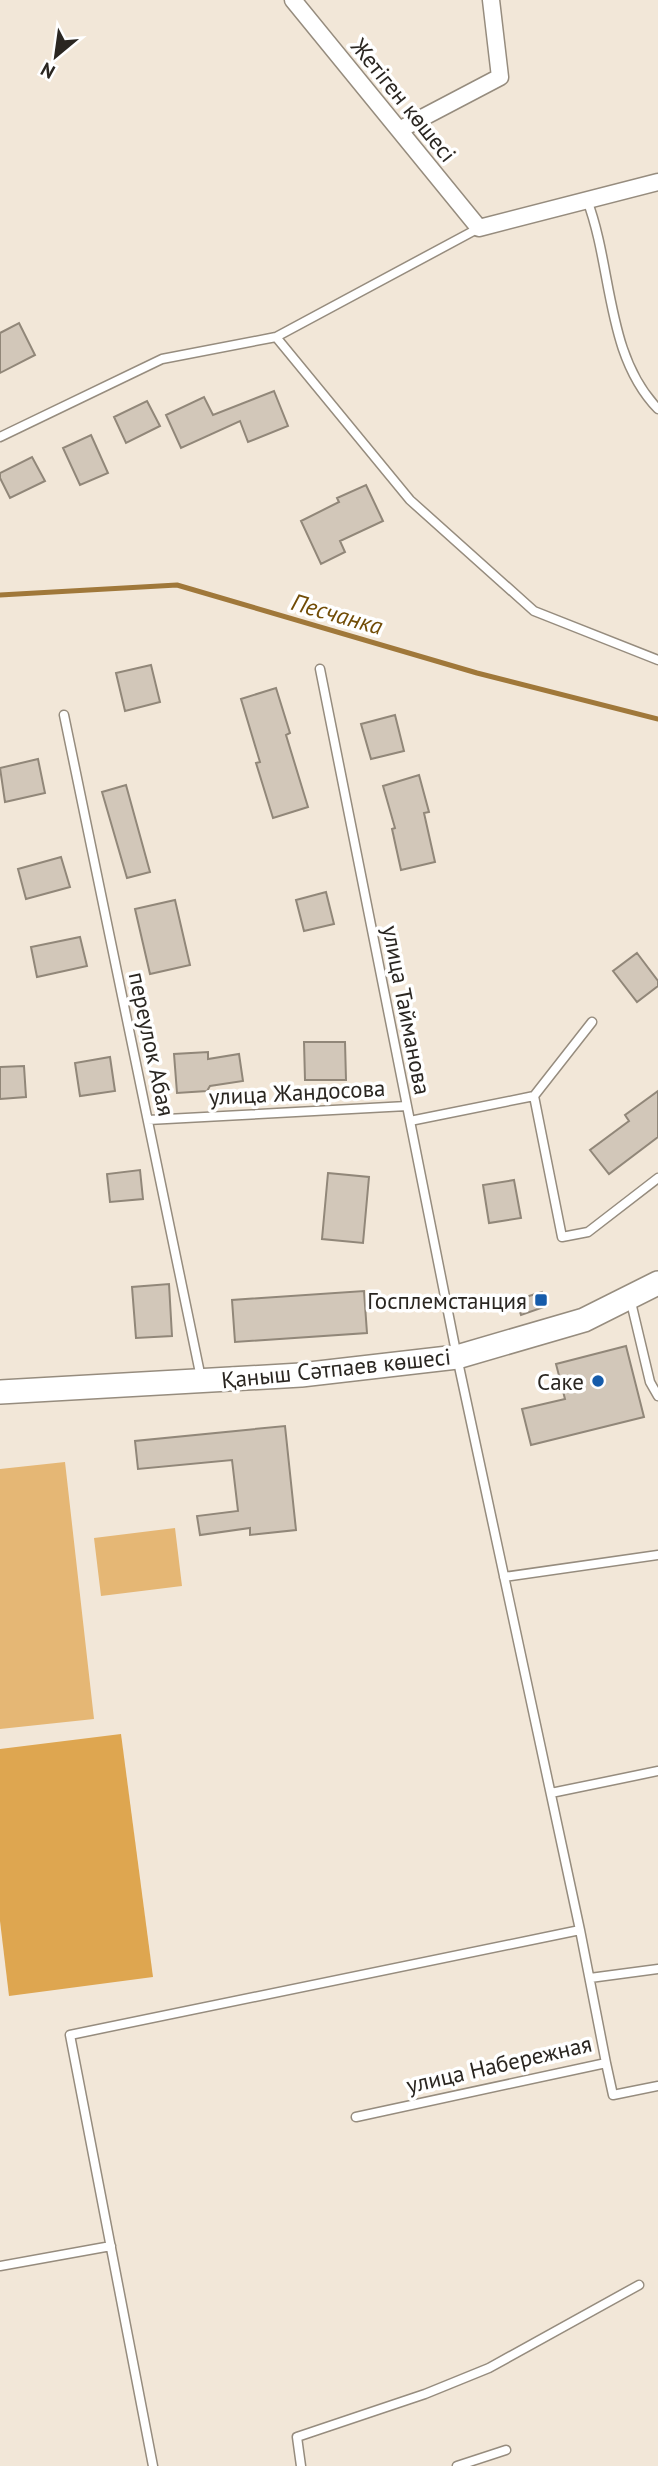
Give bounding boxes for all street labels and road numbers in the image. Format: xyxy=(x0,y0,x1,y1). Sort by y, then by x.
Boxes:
street label: Жетіген көшесі xyxy=(345,31,463,168)
street label: улица Тайманова xyxy=(376,923,438,1097)
street label: переулок Абая xyxy=(123,969,181,1119)
street label: улица Жандосова xyxy=(208,1073,386,1111)
street label: Қаныш Сәтпаев көшесі xyxy=(220,1342,452,1394)
street label: улица Набережная xyxy=(403,2029,595,2099)

